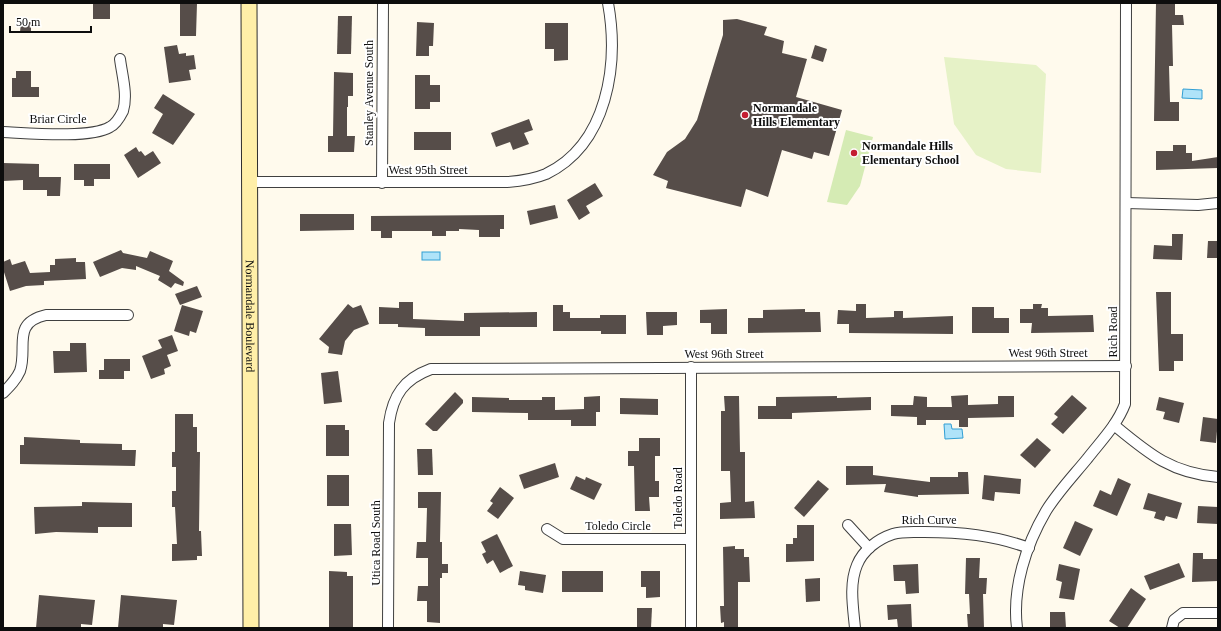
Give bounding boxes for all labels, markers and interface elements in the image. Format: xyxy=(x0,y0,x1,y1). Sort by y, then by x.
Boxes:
scale bar xyxy=(10,8,91,34)
text: 50 m xyxy=(16,15,41,29)
street label: Stanley Avenue South xyxy=(362,40,376,146)
place label: Normandale Hills Elementary xyxy=(753,101,840,129)
marker: Normandale Hills Elementary xyxy=(740,110,750,120)
street label: Briar Circle xyxy=(30,112,86,126)
place label: Normandale Hills Elementary School xyxy=(862,139,960,167)
marker: Normandale Hills Elementary School xyxy=(849,148,859,158)
street label: West 95th Street xyxy=(388,163,468,177)
street label: Normandale Boulevard xyxy=(243,260,257,372)
street label: Rich Road xyxy=(1106,307,1120,358)
street label: West 96th Street xyxy=(1008,346,1088,360)
street label: West 96th Street xyxy=(684,347,764,361)
street label: Toledo Road xyxy=(671,467,685,529)
street label: Utica Road South xyxy=(369,500,383,586)
street label: Rich Curve xyxy=(902,513,957,527)
street label: Toledo Circle xyxy=(585,519,651,533)

